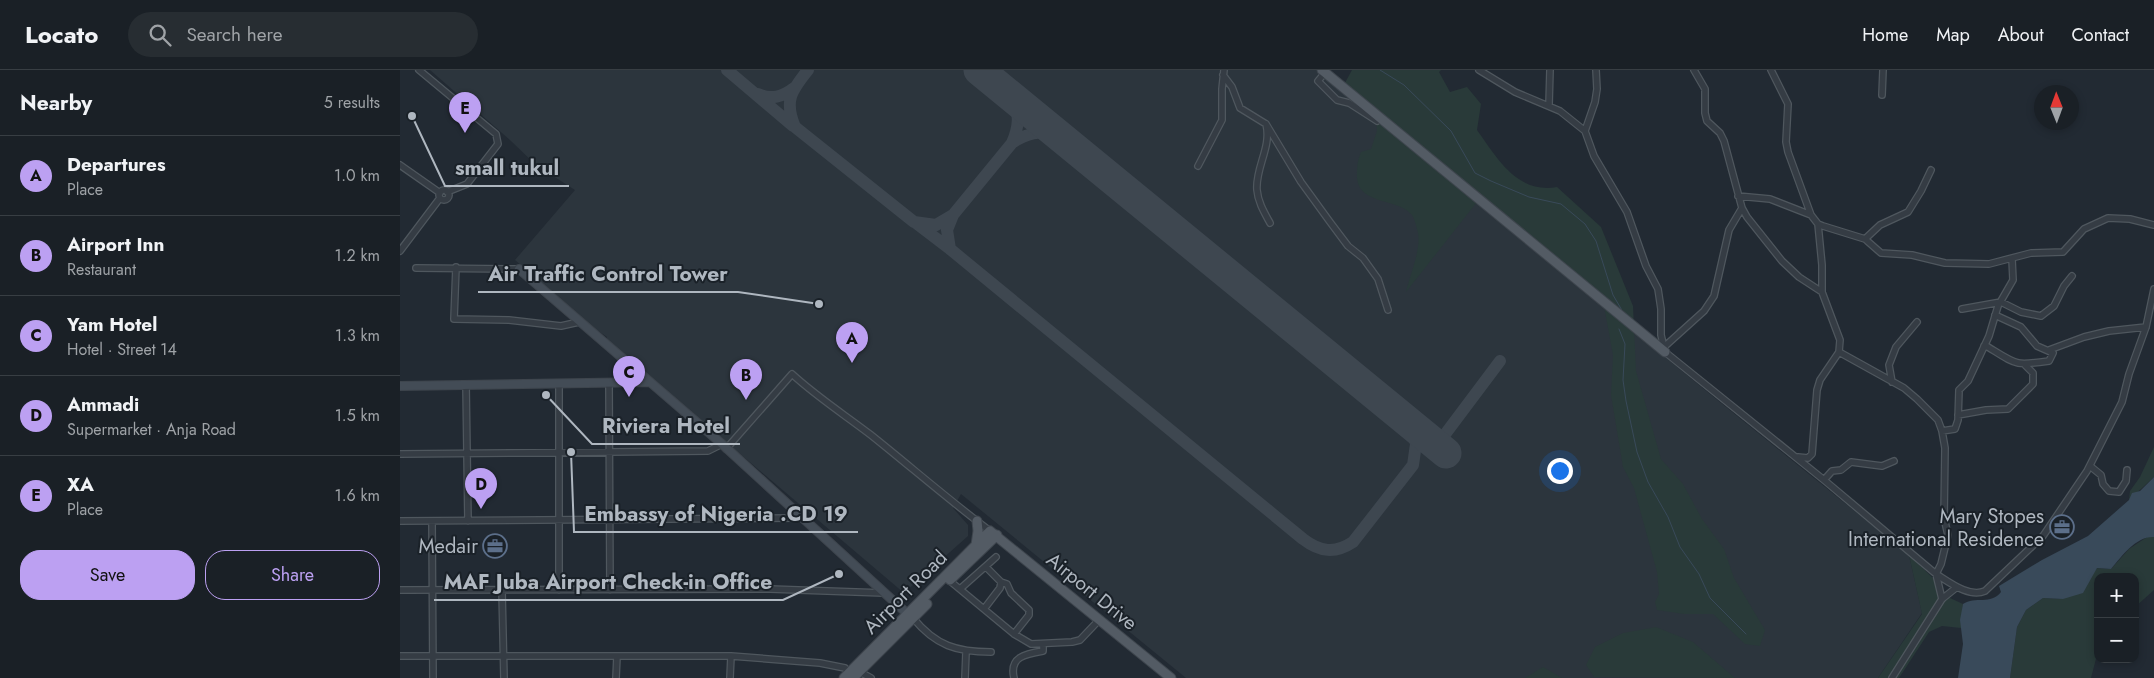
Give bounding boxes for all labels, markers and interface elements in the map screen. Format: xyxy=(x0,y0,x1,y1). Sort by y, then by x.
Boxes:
search box xyxy=(128,12,478,57)
text: Locato xyxy=(25,17,98,52)
icon: search xyxy=(146,21,174,49)
text: Search here xyxy=(186,21,283,48)
text: Home xyxy=(1862,22,1908,48)
text: Map xyxy=(1936,22,1970,48)
text: About xyxy=(1998,22,2043,48)
text: Contact xyxy=(2071,22,2129,48)
north arrow xyxy=(2034,85,2079,130)
text: Nearby xyxy=(20,88,92,118)
text: 5 results xyxy=(324,91,380,114)
pin: E xyxy=(449,92,481,133)
callout: small tukul xyxy=(445,150,569,186)
text: Departures xyxy=(67,151,166,178)
text: small tukul xyxy=(455,153,559,183)
text: A xyxy=(30,164,42,187)
text: 1.0 km xyxy=(334,164,380,187)
text: Place xyxy=(67,178,103,201)
text: Airport Inn xyxy=(67,231,164,258)
text: B xyxy=(31,244,41,267)
text: 1.2 km xyxy=(335,244,380,267)
callout: Air Traffic Control Tower xyxy=(478,256,738,292)
text: Restaurant xyxy=(67,258,136,281)
text: Air Traffic Control Tower xyxy=(487,259,728,289)
text: Yam Hotel xyxy=(67,311,157,338)
pin: A xyxy=(836,322,868,363)
text: C xyxy=(30,324,42,347)
text: 1.3 km xyxy=(335,324,380,347)
text: Hotel · Street 14 xyxy=(67,338,177,361)
pin: C xyxy=(613,356,645,397)
pin: B xyxy=(730,359,762,400)
text: Ammadi xyxy=(67,391,139,418)
text: D xyxy=(30,404,42,427)
text: 1.5 km xyxy=(335,404,380,427)
callout: Riviera Hotel xyxy=(592,408,740,444)
text: Riviera Hotel xyxy=(602,411,730,441)
text: Supermarket · Anja Road xyxy=(67,418,236,441)
your location xyxy=(1547,458,1573,484)
pin: D xyxy=(465,468,497,509)
text: XA xyxy=(67,471,94,498)
text: E xyxy=(31,484,41,507)
text: 1.6 km xyxy=(334,484,380,507)
callout: Embassy of Nigeria .CD 19 xyxy=(574,496,858,532)
text: Place xyxy=(67,498,103,521)
text: Embassy of Nigeria .CD 19 xyxy=(584,499,848,529)
place label: Mary Stopes International Residence xyxy=(1848,502,2044,554)
office icon: Mary Stopes International Residence xyxy=(2049,514,2075,540)
place label: Medair xyxy=(418,532,478,561)
office icon: Medair xyxy=(482,533,508,559)
street label: Airport Road xyxy=(857,544,954,641)
street label: Airport Drive xyxy=(1040,546,1143,637)
button: Save xyxy=(20,550,195,600)
button: Share xyxy=(205,550,380,600)
callout: MAF Juba Airport Check-in Office xyxy=(434,564,783,600)
text: MAF Juba Airport Check-in Office xyxy=(444,567,772,597)
map controls xyxy=(2094,573,2139,663)
button: + xyxy=(2094,573,2139,618)
button: − xyxy=(2094,618,2139,663)

